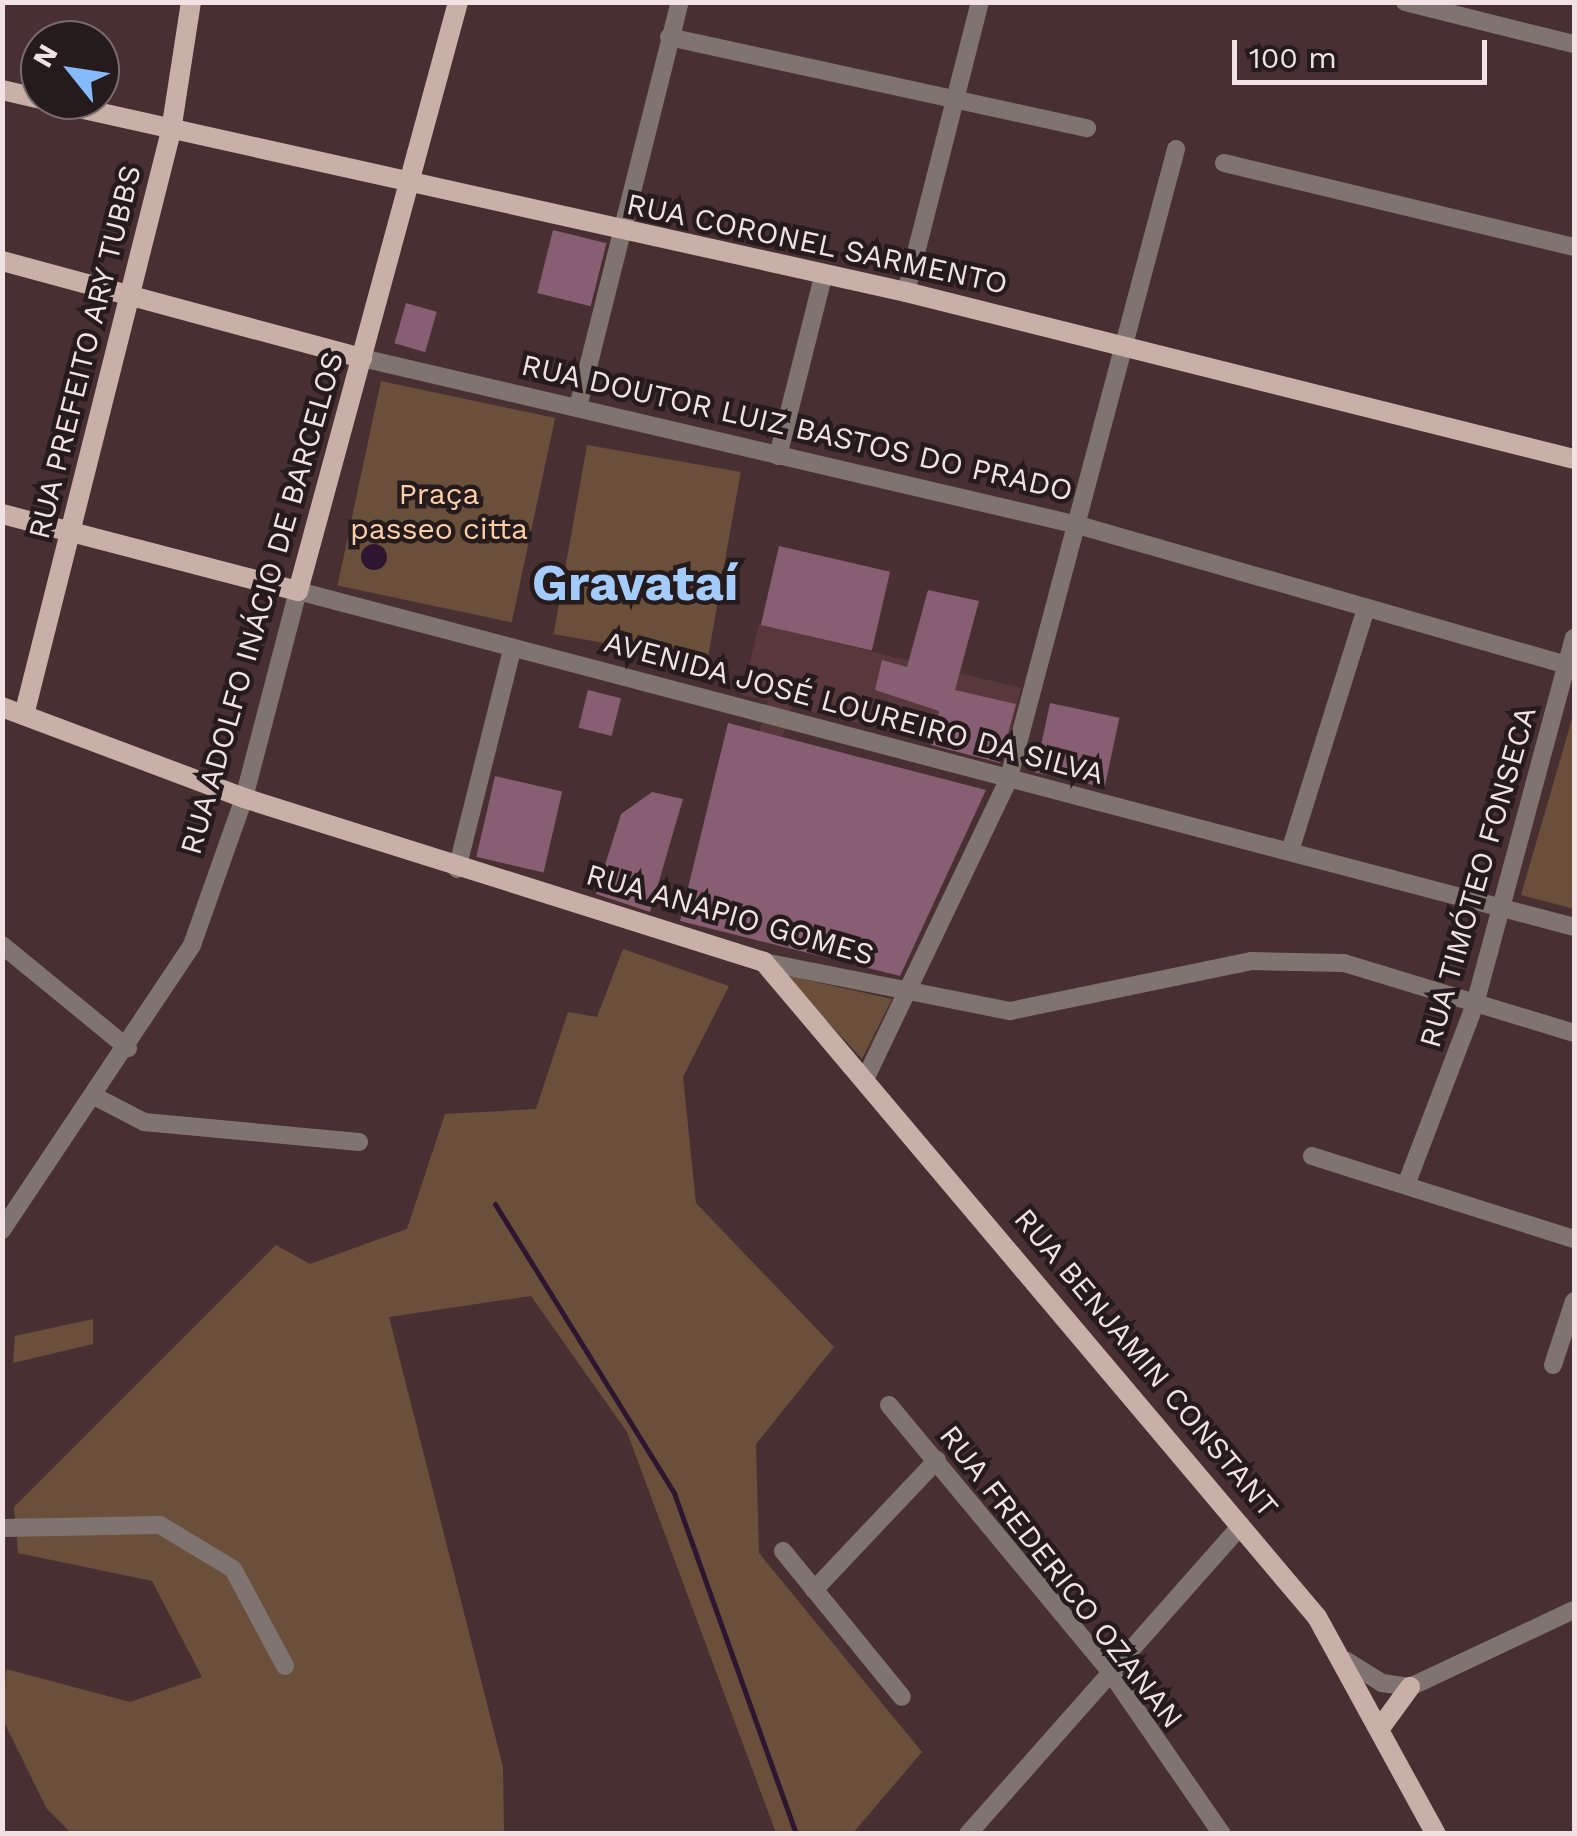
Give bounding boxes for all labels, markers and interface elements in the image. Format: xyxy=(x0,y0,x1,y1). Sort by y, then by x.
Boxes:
north arrow xyxy=(20,20,120,120)
scale bar xyxy=(1237,20,1492,82)
text: N xyxy=(26,39,65,73)
text: 100 m xyxy=(1249,40,1337,75)
street label: RUA PREFEITO ARY TUBBS xyxy=(21,159,149,545)
street label: RUA CORONEL SARMENTO xyxy=(622,186,1012,302)
street label: RUA ADOLFO INÁCIO DE BARCELOS xyxy=(173,346,351,860)
street label: RUA DOUTOR LUIZ BASTOS DO PRADO xyxy=(517,347,1077,509)
park label: Praça passeo citta xyxy=(350,476,528,546)
district label: Gravataí xyxy=(532,553,738,613)
street label: AVENIDA JOSÉ LOUREIRO DA SILVA xyxy=(599,623,1109,793)
street label: RUA TIMÓTEO FONSECA xyxy=(1412,701,1544,1053)
street label: RUA ANAPIO GOMES xyxy=(581,856,879,974)
street label: RUA BENJAMIN CONSTANT xyxy=(1006,1201,1286,1525)
street label: RUA FREDERICO OZANAN xyxy=(931,1418,1191,1736)

